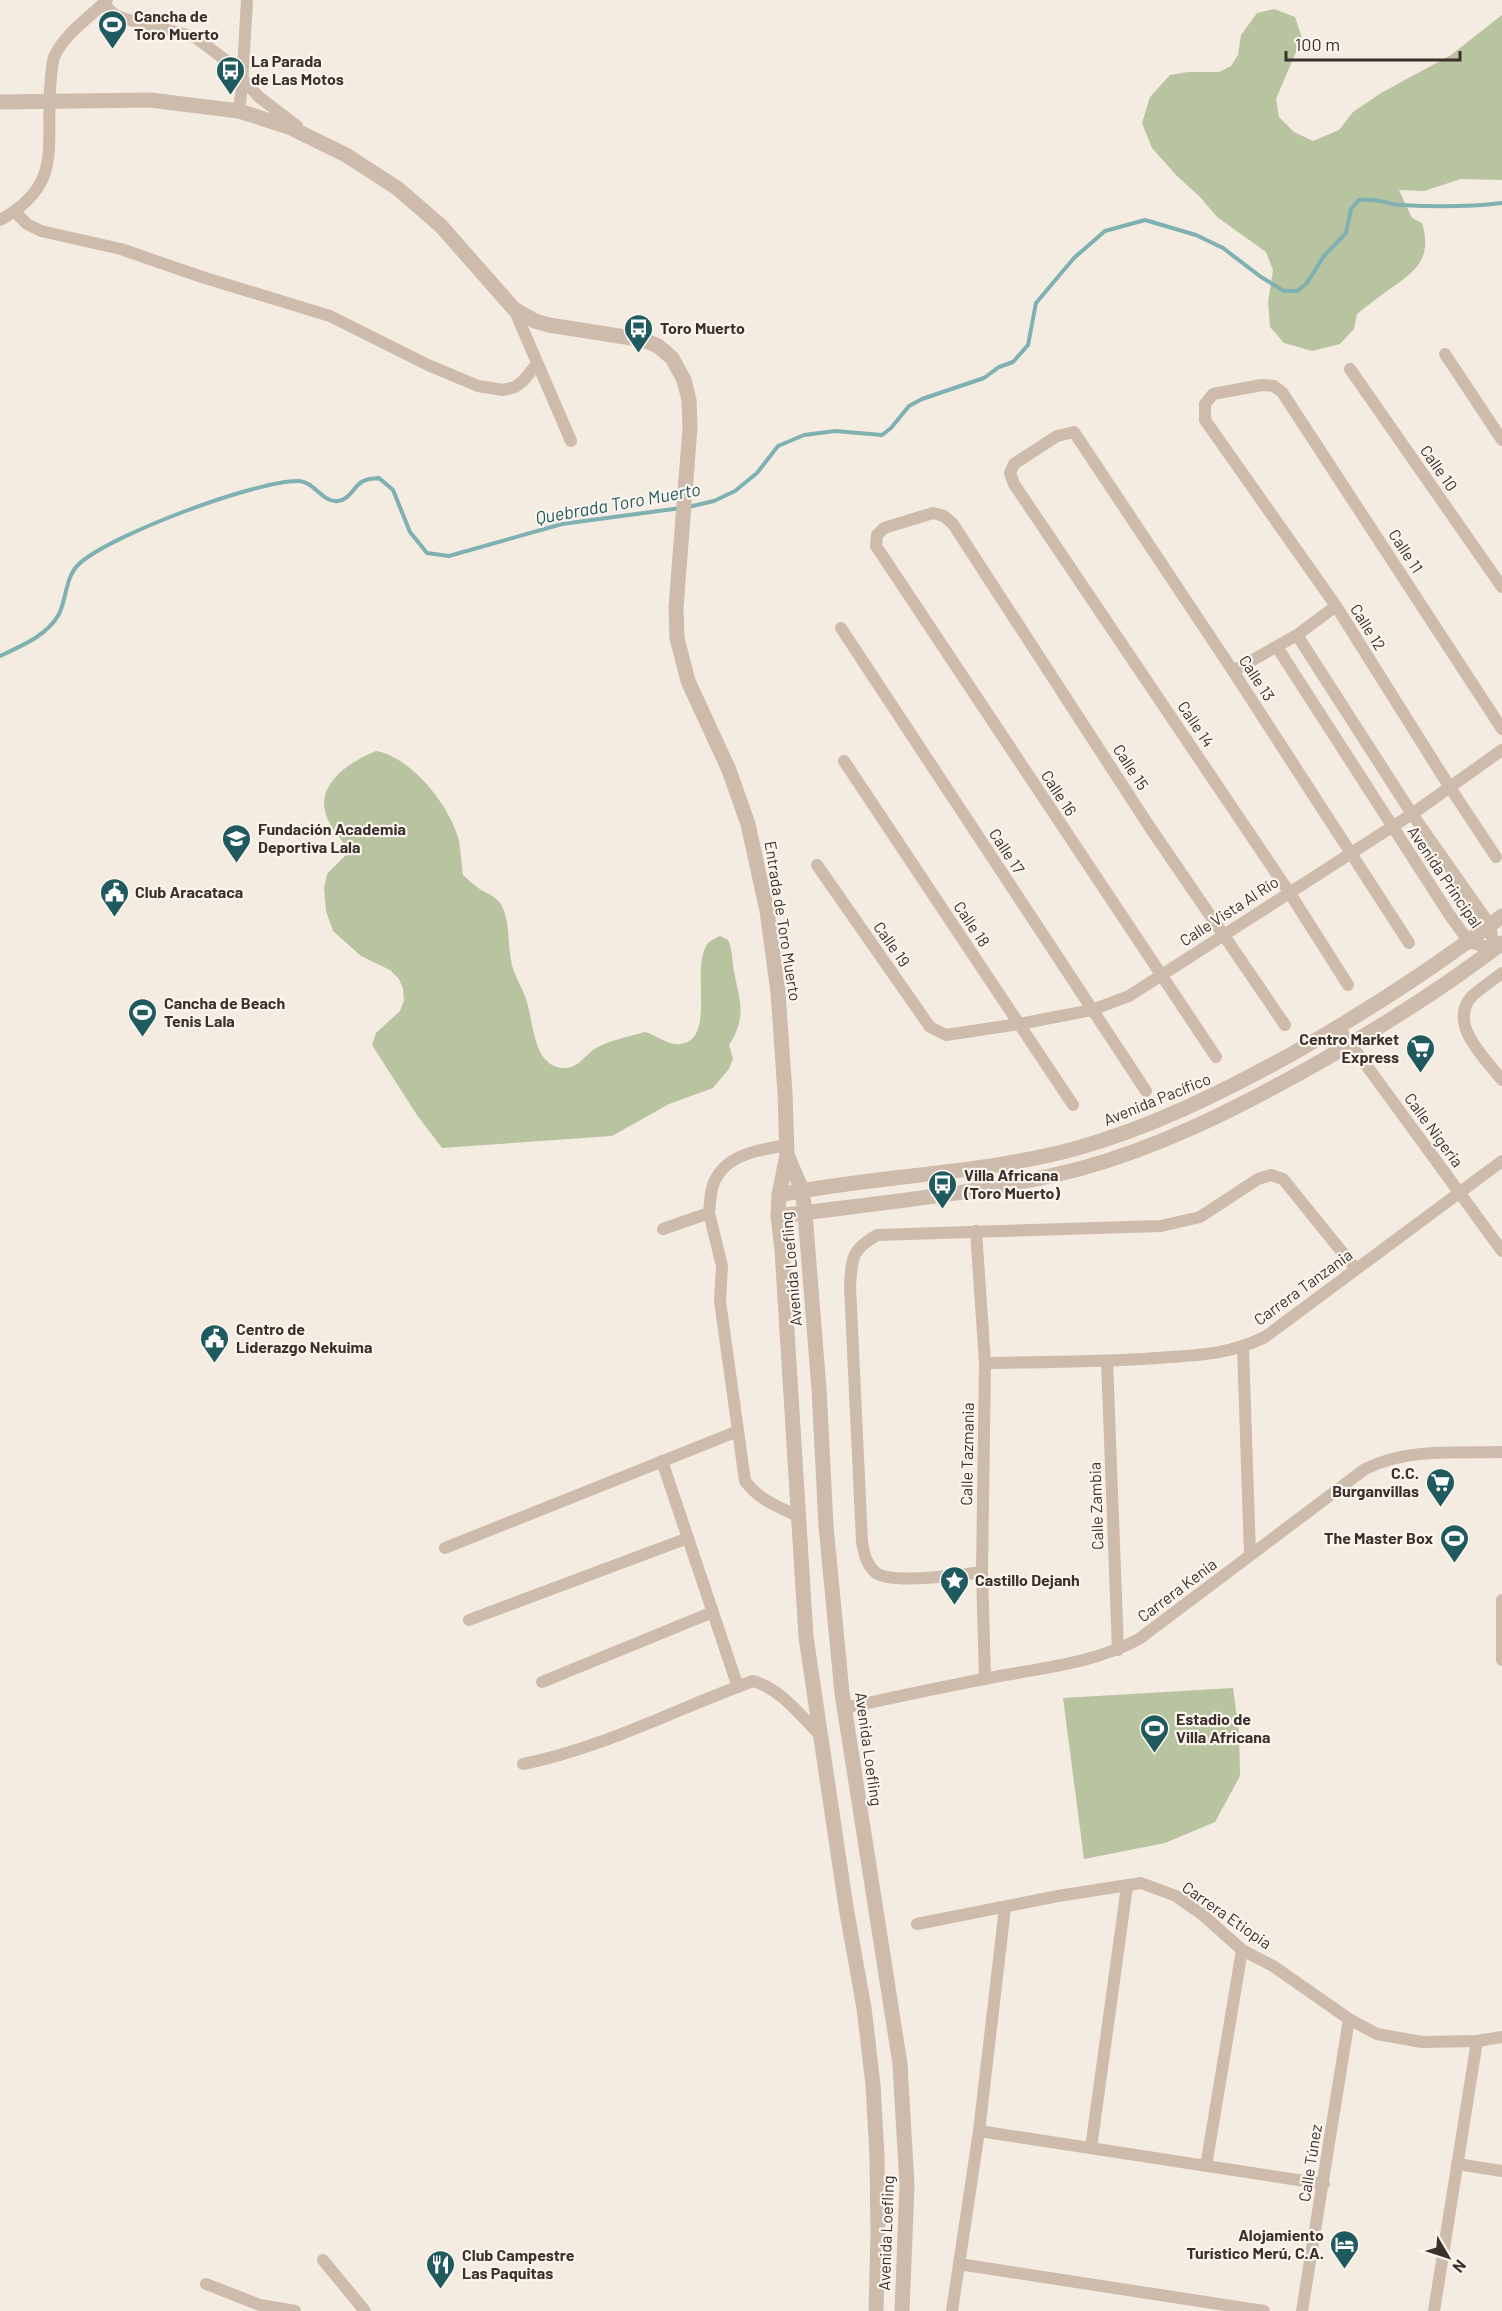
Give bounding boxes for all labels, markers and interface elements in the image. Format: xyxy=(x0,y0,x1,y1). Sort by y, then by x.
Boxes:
place label: Cancha de Toro Muerto xyxy=(134,6,219,43)
sports icon: Cancha de Toro Muerto xyxy=(97,9,129,51)
scale bar xyxy=(1286,24,1460,62)
text: 100 m xyxy=(1295,33,1340,55)
place label: La Parada de Las Motos xyxy=(251,51,344,88)
bus stop icon: La Parada de Las Motos xyxy=(214,54,246,96)
bus stop icon: Toro Muerto xyxy=(623,312,655,354)
place label: Toro Muerto xyxy=(660,318,745,337)
street label: Calle 10 xyxy=(1417,441,1462,494)
water label: Quebrada Toro Muerto xyxy=(534,478,702,528)
street label: Calle 11 xyxy=(1385,525,1427,576)
street label: Calle 12 xyxy=(1347,600,1390,653)
street label: Calle 13 xyxy=(1236,651,1279,704)
street label: Calle 14 xyxy=(1174,697,1219,750)
street label: Calle 15 xyxy=(1110,740,1153,793)
street label: Calle 16 xyxy=(1038,766,1081,819)
place label: Fundación Academia Deportiva Lala xyxy=(258,819,406,856)
school or university icon: Fundación Academia Deportiva Lala xyxy=(221,822,253,864)
street label: Avenida Principal xyxy=(1404,822,1487,931)
street label: Calle 17 xyxy=(986,825,1029,877)
street label: Entrada de Toro Muerto xyxy=(761,839,806,1002)
street label: Calle Vista Al Río xyxy=(1176,872,1282,950)
public building icon: Club Aracataca xyxy=(98,876,130,918)
place label: Club Aracataca xyxy=(135,882,243,901)
street label: Calle 18 xyxy=(950,897,994,950)
street label: Calle 19 xyxy=(870,917,915,970)
place label: Cancha de Beach Tenis Lala xyxy=(164,993,285,1030)
sports icon: Cancha de Beach Tenis Lala xyxy=(127,996,159,1038)
place label: Centro Market Express xyxy=(1299,1029,1399,1066)
supermarket icon: Centro Market Express xyxy=(1404,1032,1436,1074)
street label: Avenida Pacífico xyxy=(1100,1068,1213,1129)
street label: Calle Nigeria xyxy=(1401,1089,1468,1170)
place label: Villa Africana (Toro Muerto) xyxy=(963,1165,1061,1202)
bus stop icon: Villa Africana (Toro Muerto) xyxy=(927,1168,959,1210)
street label: Avenida Loefling xyxy=(776,1211,805,1327)
street label: Carrera Tanzania xyxy=(1250,1245,1356,1329)
place label: Centro de Liderazgo Nekuima xyxy=(236,1319,372,1356)
public building icon: Centro de Liderazgo Nekuima xyxy=(199,1322,231,1364)
street label: Calle Tazmania xyxy=(956,1402,977,1506)
street label: Calle Zambia xyxy=(1084,1462,1107,1550)
place label: C.C. Burganvillas xyxy=(1332,1463,1419,1500)
supermarket icon: C.C. Burganvillas xyxy=(1424,1466,1456,1508)
sports icon: The Master Box xyxy=(1438,1522,1470,1564)
place label: The Master Box xyxy=(1324,1528,1433,1547)
street label: Carrera Kenia xyxy=(1133,1554,1220,1625)
place icon: Castillo Dejanh xyxy=(938,1564,970,1606)
place label: Castillo Dejanh xyxy=(975,1570,1080,1589)
street label: Avenida Loefling xyxy=(852,1691,887,1807)
place label: Estadio de Villa Africana xyxy=(1176,1709,1270,1746)
sports icon: Estadio de Villa Africana xyxy=(1139,1712,1171,1754)
street label: Carrera Etiopia xyxy=(1179,1877,1276,1952)
street label: Calle Túnez xyxy=(1294,2123,1325,2203)
street label: Avenida Loefling xyxy=(874,2175,897,2291)
place label: Alojamiento Turístico Merú, C.A. xyxy=(1186,2225,1324,2262)
north arrow xyxy=(1418,2227,1478,2287)
hotel icon: Alojamiento Turístico Merú, C.A. xyxy=(1329,2228,1361,2270)
place label: Club Campestre Las Paquitas xyxy=(462,2245,575,2282)
restaurant icon: Club Campestre Las Paquitas xyxy=(425,2248,457,2290)
text: N xyxy=(1449,2257,1471,2277)

